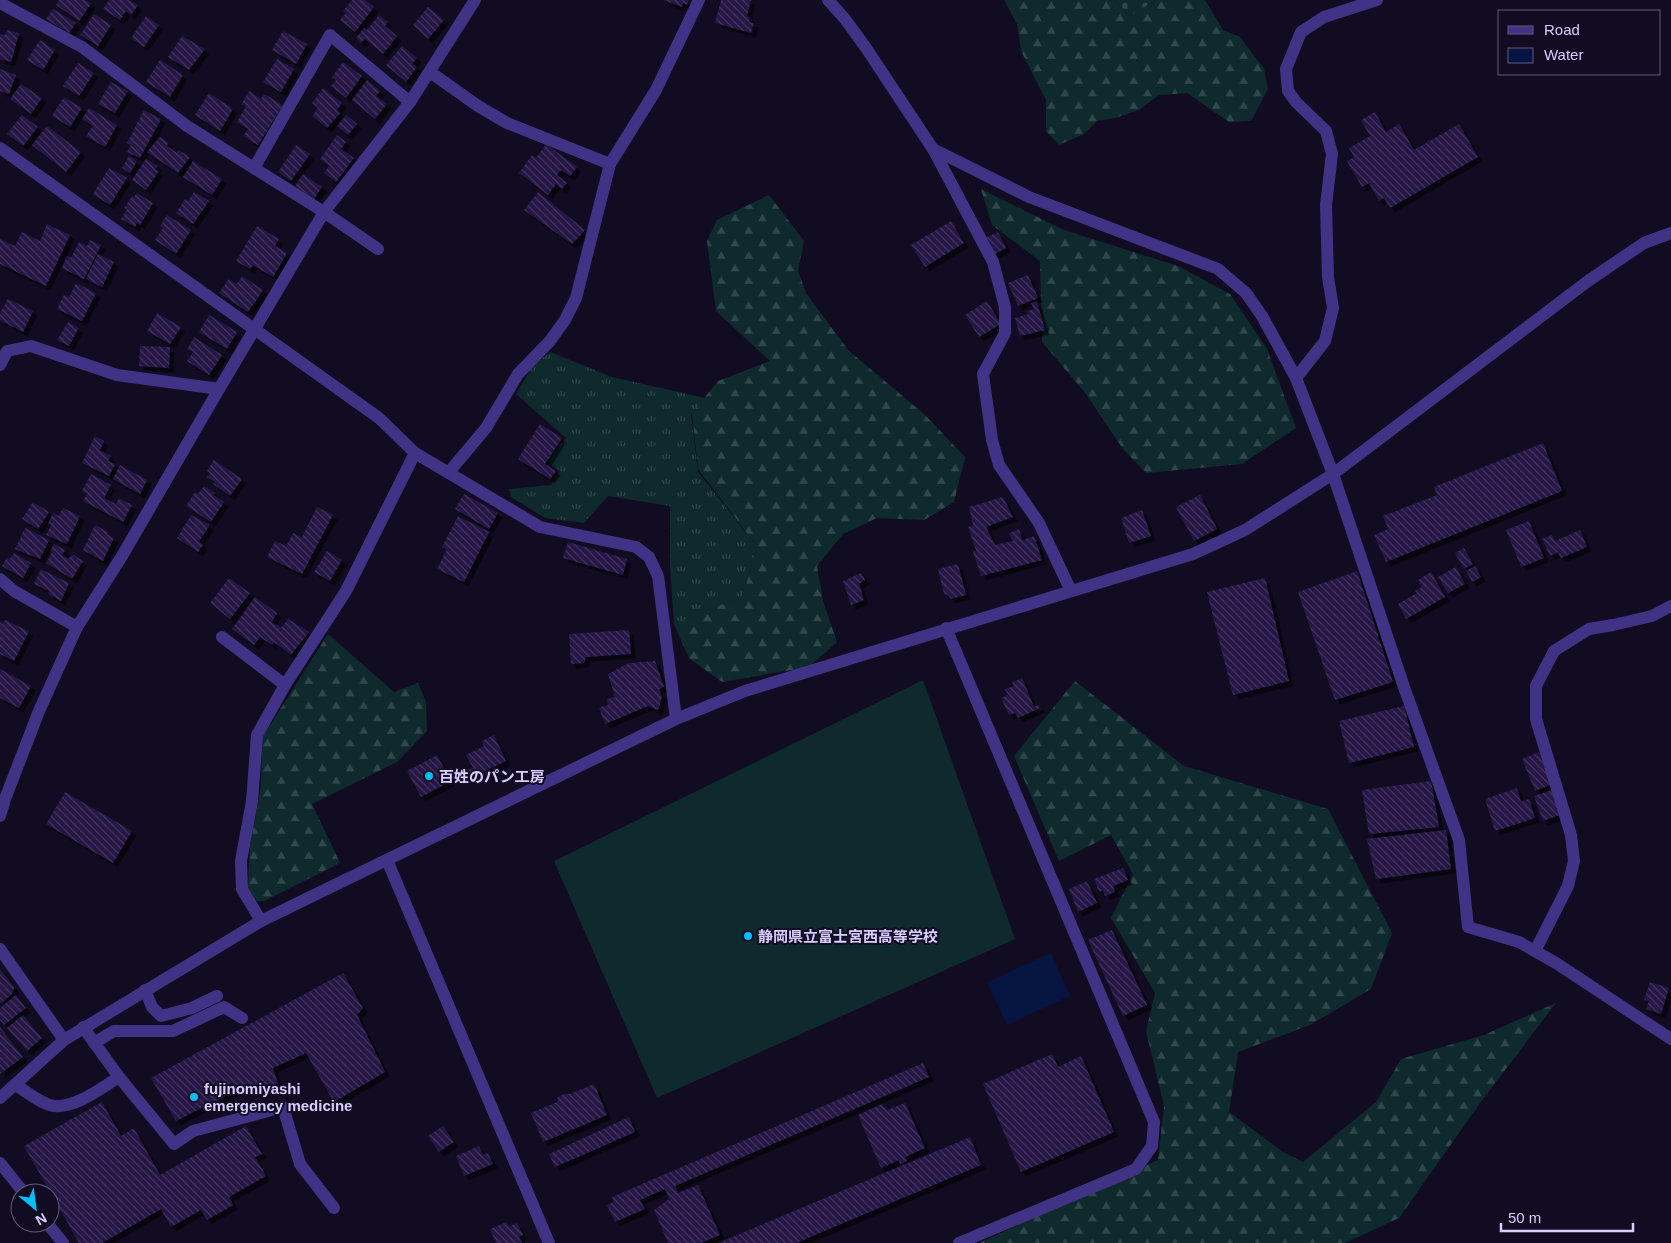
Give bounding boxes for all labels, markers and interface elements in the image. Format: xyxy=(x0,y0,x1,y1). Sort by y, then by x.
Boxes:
legend xyxy=(1498,10,1661,75)
text: Road xyxy=(1544,21,1580,38)
text: Water xyxy=(1544,46,1583,63)
place label: 百姓のパン工房 xyxy=(439,768,545,785)
marker: 百姓のパン工房 xyxy=(423,770,435,782)
place label: 静岡県立富士宮西高等学校 xyxy=(758,928,938,945)
marker: 静岡県立富士宮西高等学校 xyxy=(742,930,754,942)
place label: fujinomiyashi emergency medicine xyxy=(204,1080,352,1114)
marker: fujinomiyashi emergency medicine xyxy=(188,1091,200,1103)
north arrow xyxy=(10,1183,60,1233)
scale bar xyxy=(1501,1200,1634,1232)
text: 50 m xyxy=(1508,1209,1541,1226)
text: N xyxy=(33,1210,50,1229)

